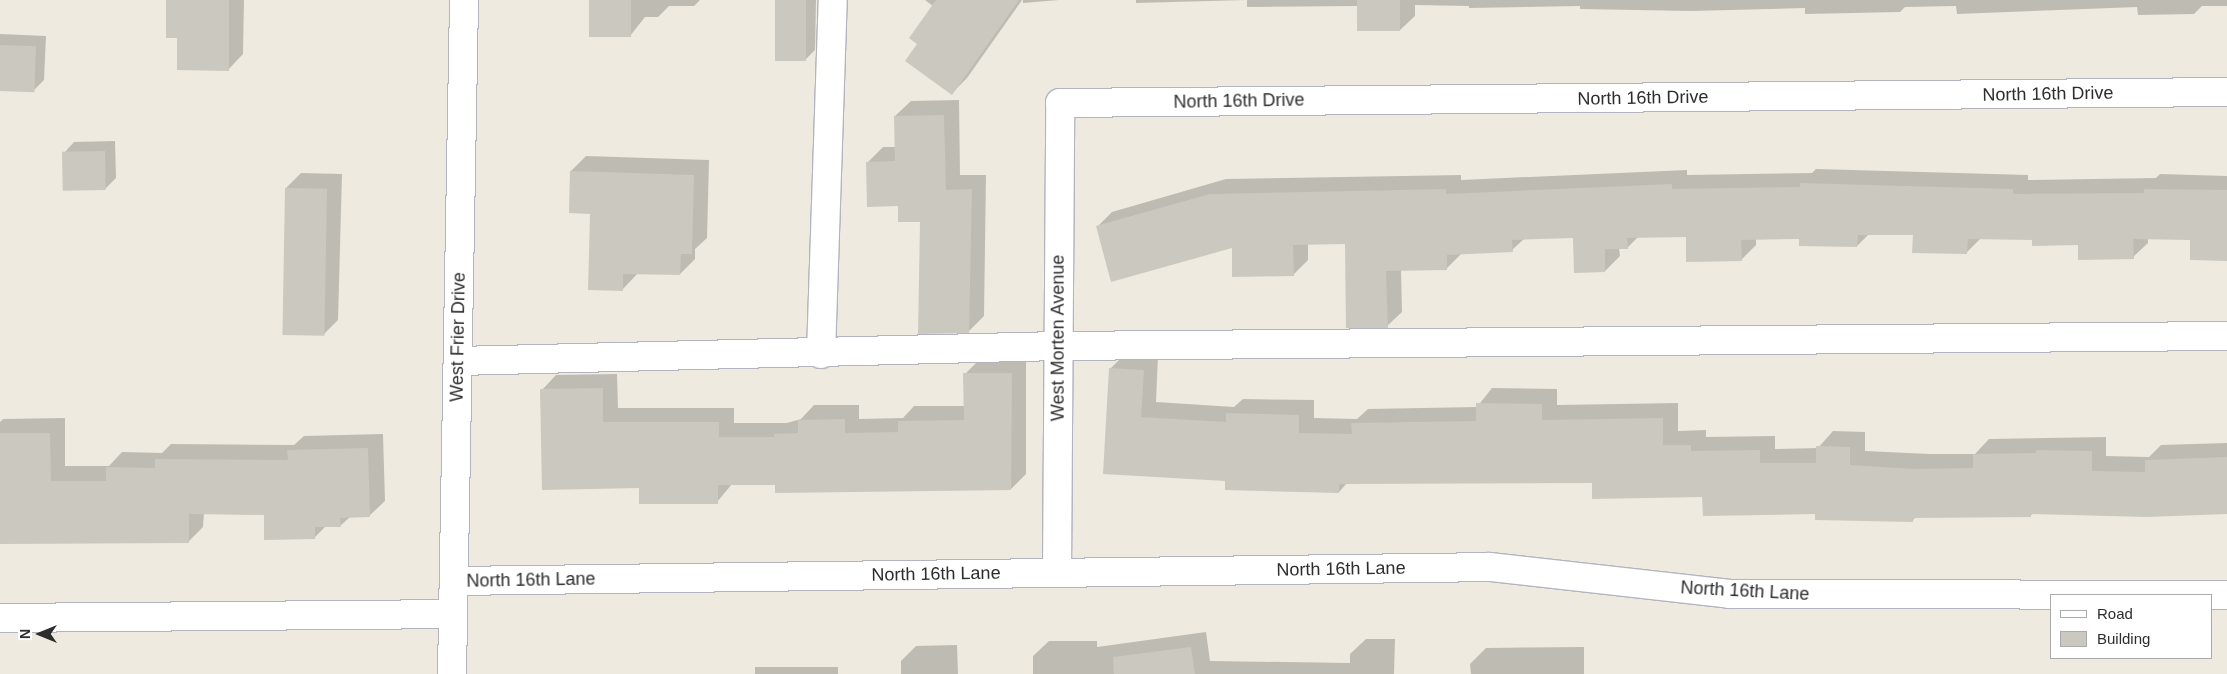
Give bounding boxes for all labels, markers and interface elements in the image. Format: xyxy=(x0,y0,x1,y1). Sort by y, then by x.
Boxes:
street label: North 16th Drive xyxy=(1982,82,2114,106)
street label: North 16th Drive xyxy=(1577,86,1709,110)
street label: North 16th Drive xyxy=(1173,89,1305,113)
street label: West Morten Avenue xyxy=(1047,254,1069,422)
street label: West Frier Drive xyxy=(446,272,470,402)
street label: North 16th Lane xyxy=(1276,557,1406,581)
street label: North 16th Lane xyxy=(871,562,1001,586)
street label: North 16th Lane xyxy=(466,568,596,592)
street label: North 16th Lane xyxy=(1680,577,1810,605)
legend xyxy=(2050,594,2212,659)
text: Road xyxy=(2097,605,2133,622)
north arrow xyxy=(15,609,65,659)
text: N xyxy=(17,629,33,639)
text: Building xyxy=(2097,630,2150,647)

